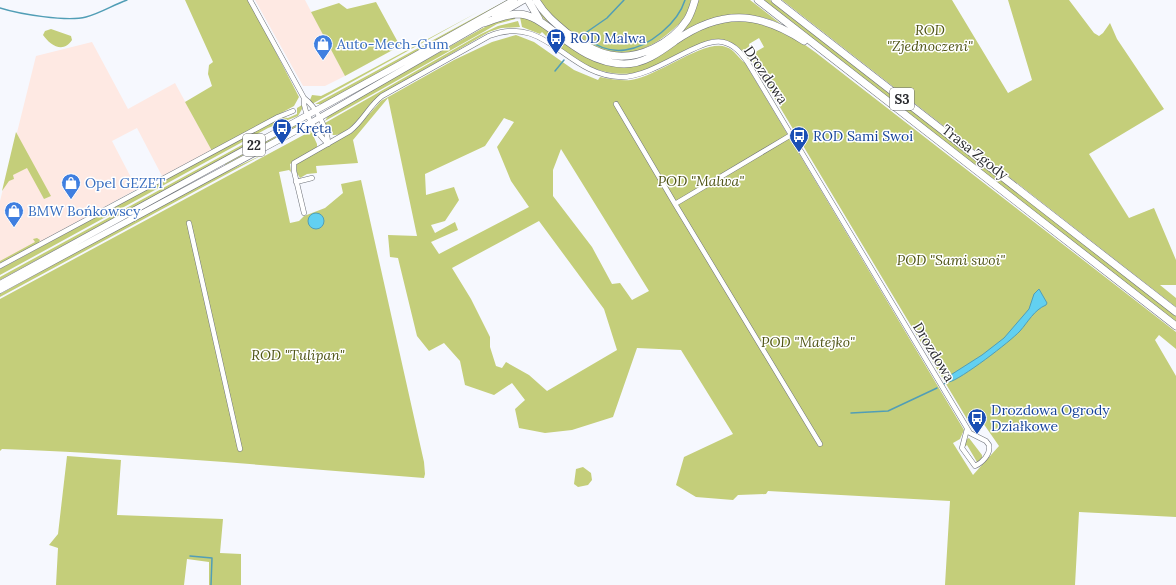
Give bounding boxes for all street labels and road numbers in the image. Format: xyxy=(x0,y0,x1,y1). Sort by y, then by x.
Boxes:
street label: Drozdowa xyxy=(740,42,792,108)
road number: S3 xyxy=(890,88,914,110)
street label: Trasa Zgody xyxy=(938,120,1012,184)
road number: 22 xyxy=(243,134,265,156)
street label: Drozdowa xyxy=(909,319,959,385)

